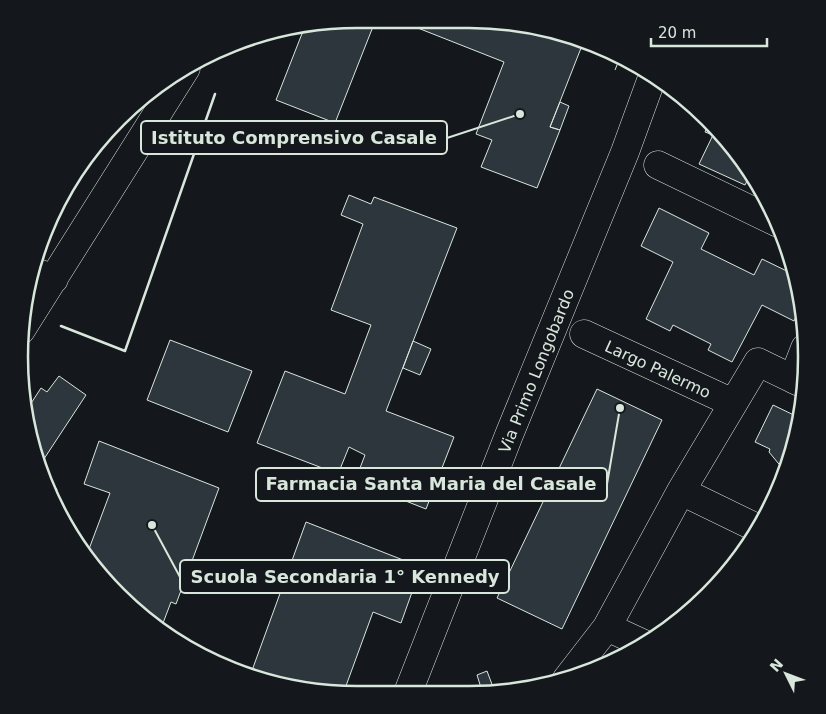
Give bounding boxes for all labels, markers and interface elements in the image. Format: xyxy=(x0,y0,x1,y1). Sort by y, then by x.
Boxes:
scale bar xyxy=(651,15,767,47)
text: 20 m xyxy=(658,24,696,42)
callout: Istituto Comprensivo Casale xyxy=(141,121,447,154)
text: Istituto Comprensivo Casale xyxy=(151,127,437,148)
street label: Via Primo Longobardo xyxy=(495,286,578,456)
street label: Largo Palermo xyxy=(602,337,714,402)
callout: Farmacia Santa Maria del Casale xyxy=(256,468,607,501)
text: Farmacia Santa Maria del Casale xyxy=(265,473,597,494)
callout: Scuola Secondaria 1° Kennedy xyxy=(180,560,509,593)
text: Scuola Secondaria 1° Kennedy xyxy=(191,566,500,587)
north arrow xyxy=(761,649,811,699)
text: N xyxy=(766,656,786,675)

